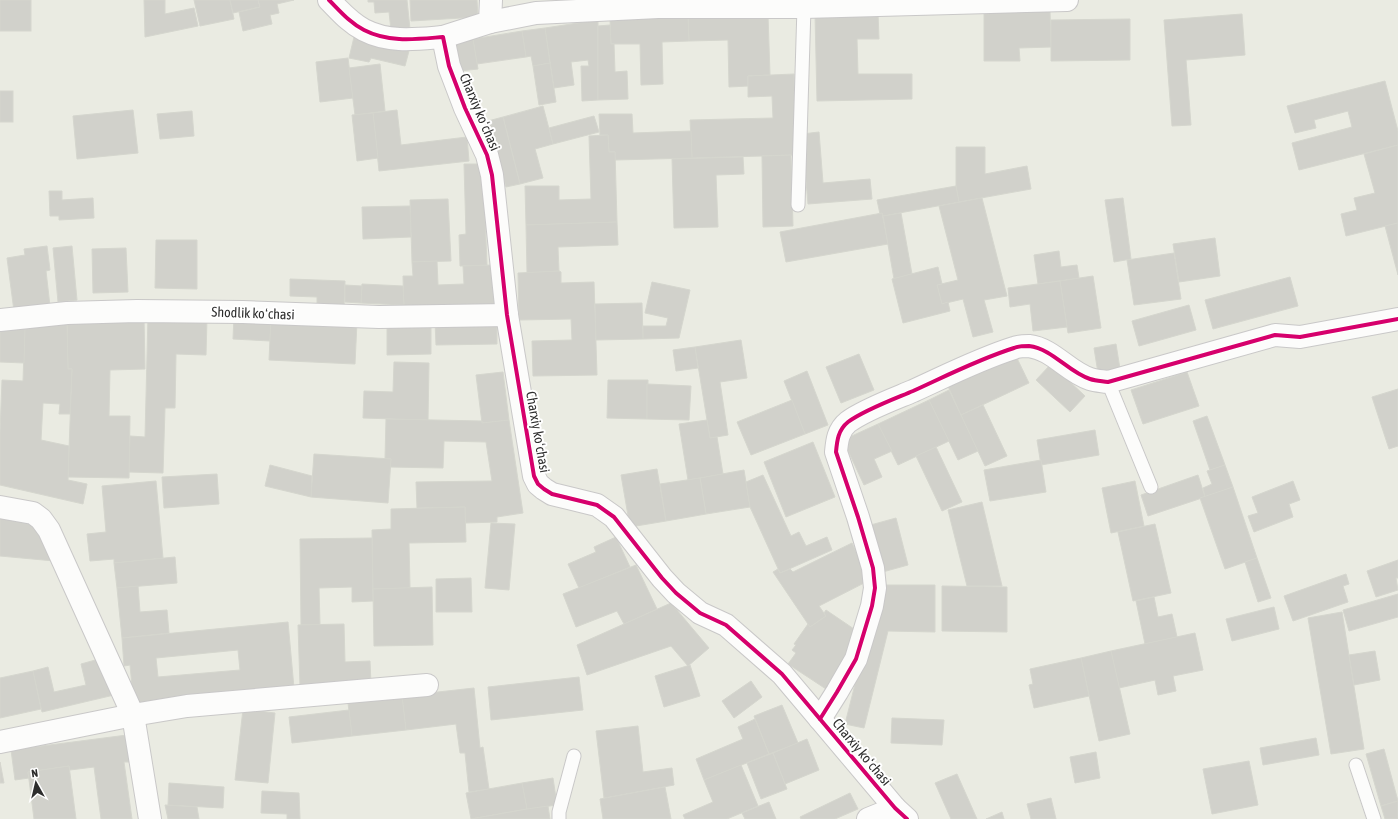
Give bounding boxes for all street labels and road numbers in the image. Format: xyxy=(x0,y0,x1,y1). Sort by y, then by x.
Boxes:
street label: Charxiy koʻchasi xyxy=(457,71,503,153)
street label: Shodlik koʻchasi xyxy=(211,304,295,322)
street label: Charxiy koʻchasi xyxy=(523,390,553,474)
street label: Charxiy koʻchasi xyxy=(829,715,895,789)

